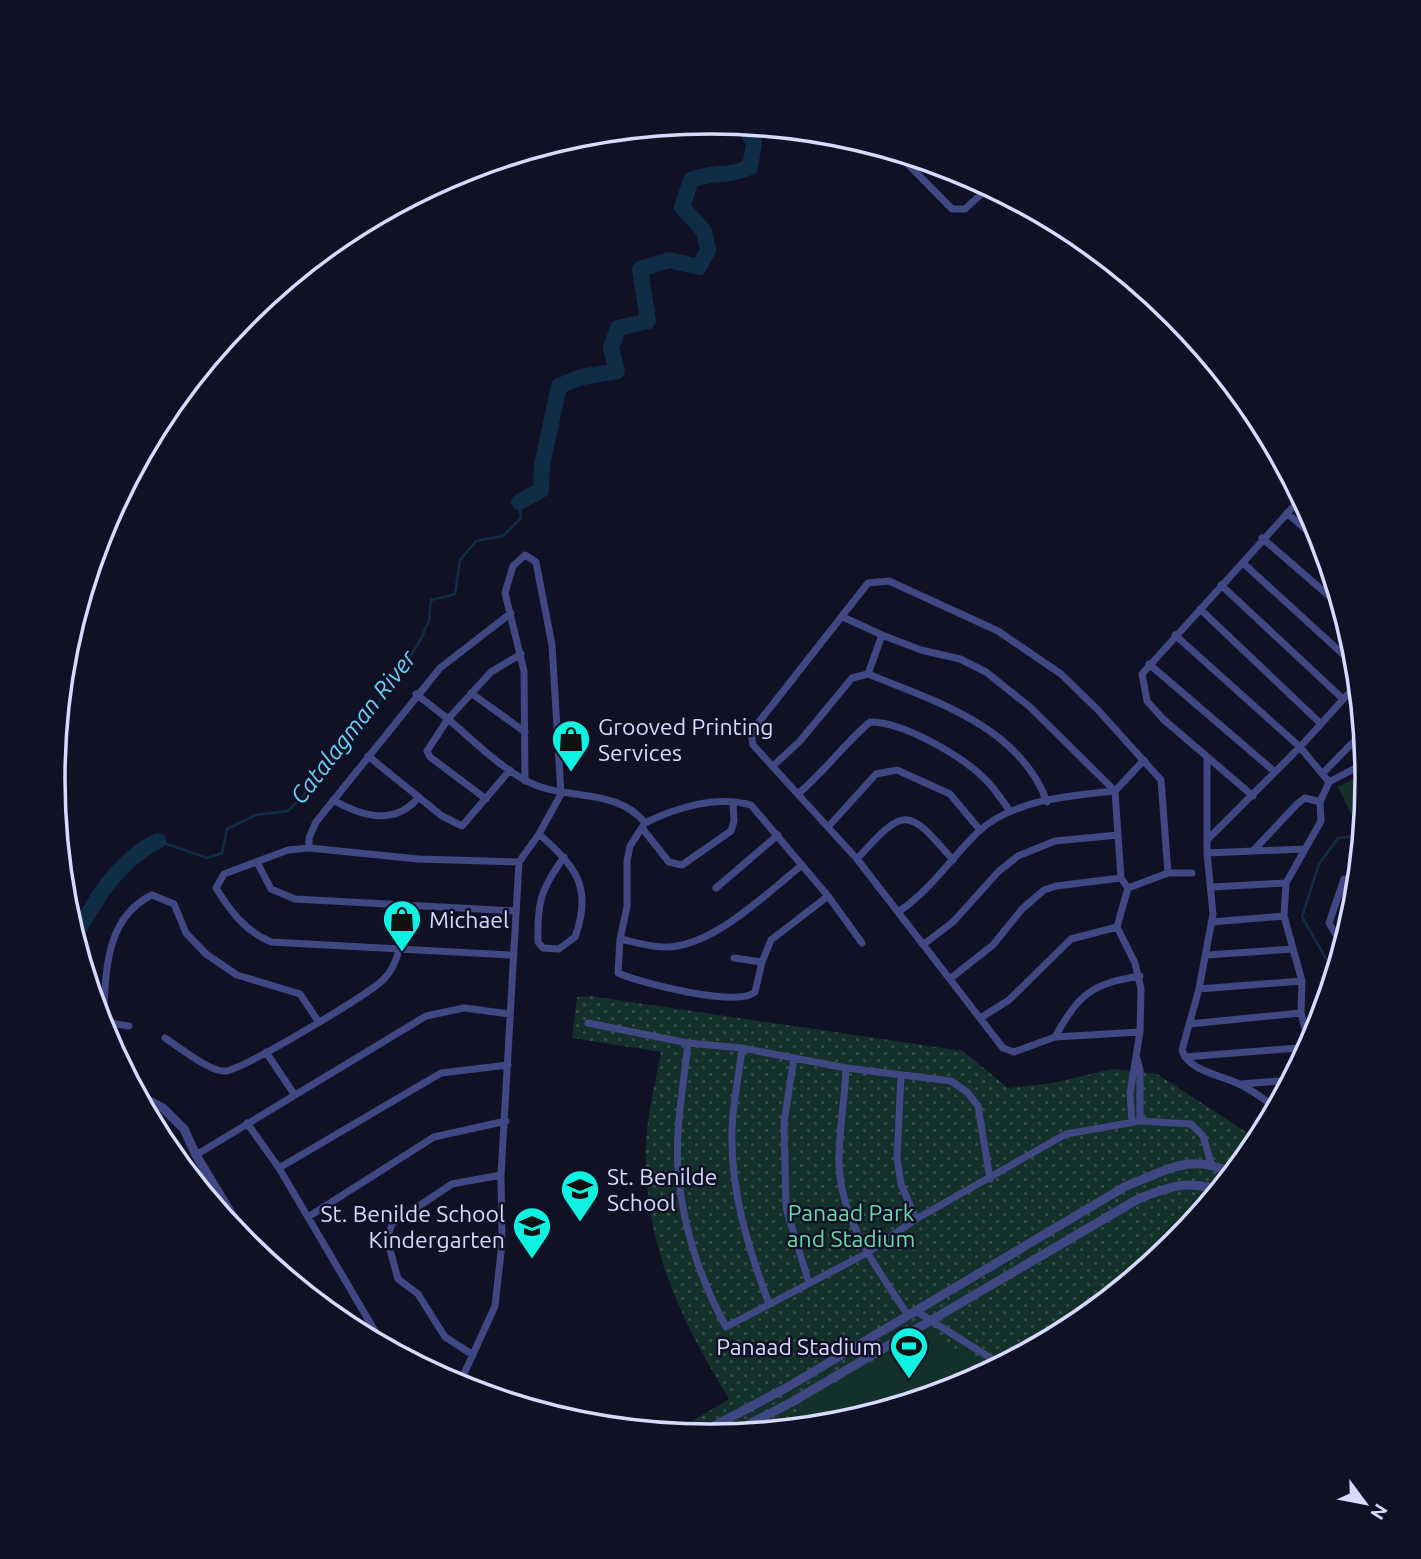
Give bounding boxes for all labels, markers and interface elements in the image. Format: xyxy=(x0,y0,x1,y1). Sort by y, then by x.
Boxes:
water label: Catalagman River xyxy=(285,644,422,809)
place label: Grooved Printing Services xyxy=(598,714,774,765)
shop icon: Grooved Printing Services xyxy=(550,718,592,773)
shop icon: Michael xyxy=(381,898,423,953)
place label: Michael xyxy=(429,907,509,932)
place label: St. Benilde School xyxy=(607,1164,718,1215)
school or university icon: St. Benilde School xyxy=(559,1168,601,1223)
park label: Panaad Park and Stadium xyxy=(787,1200,915,1251)
place label: St. Benilde School Kindergarten xyxy=(320,1201,505,1252)
school or university icon: St. Benilde School Kindergarten xyxy=(511,1205,553,1260)
sports icon: Panaad Stadium xyxy=(888,1325,930,1380)
place label: Panaad Stadium xyxy=(716,1334,882,1359)
north arrow xyxy=(1330,1468,1400,1538)
text: N xyxy=(1366,1500,1393,1524)

